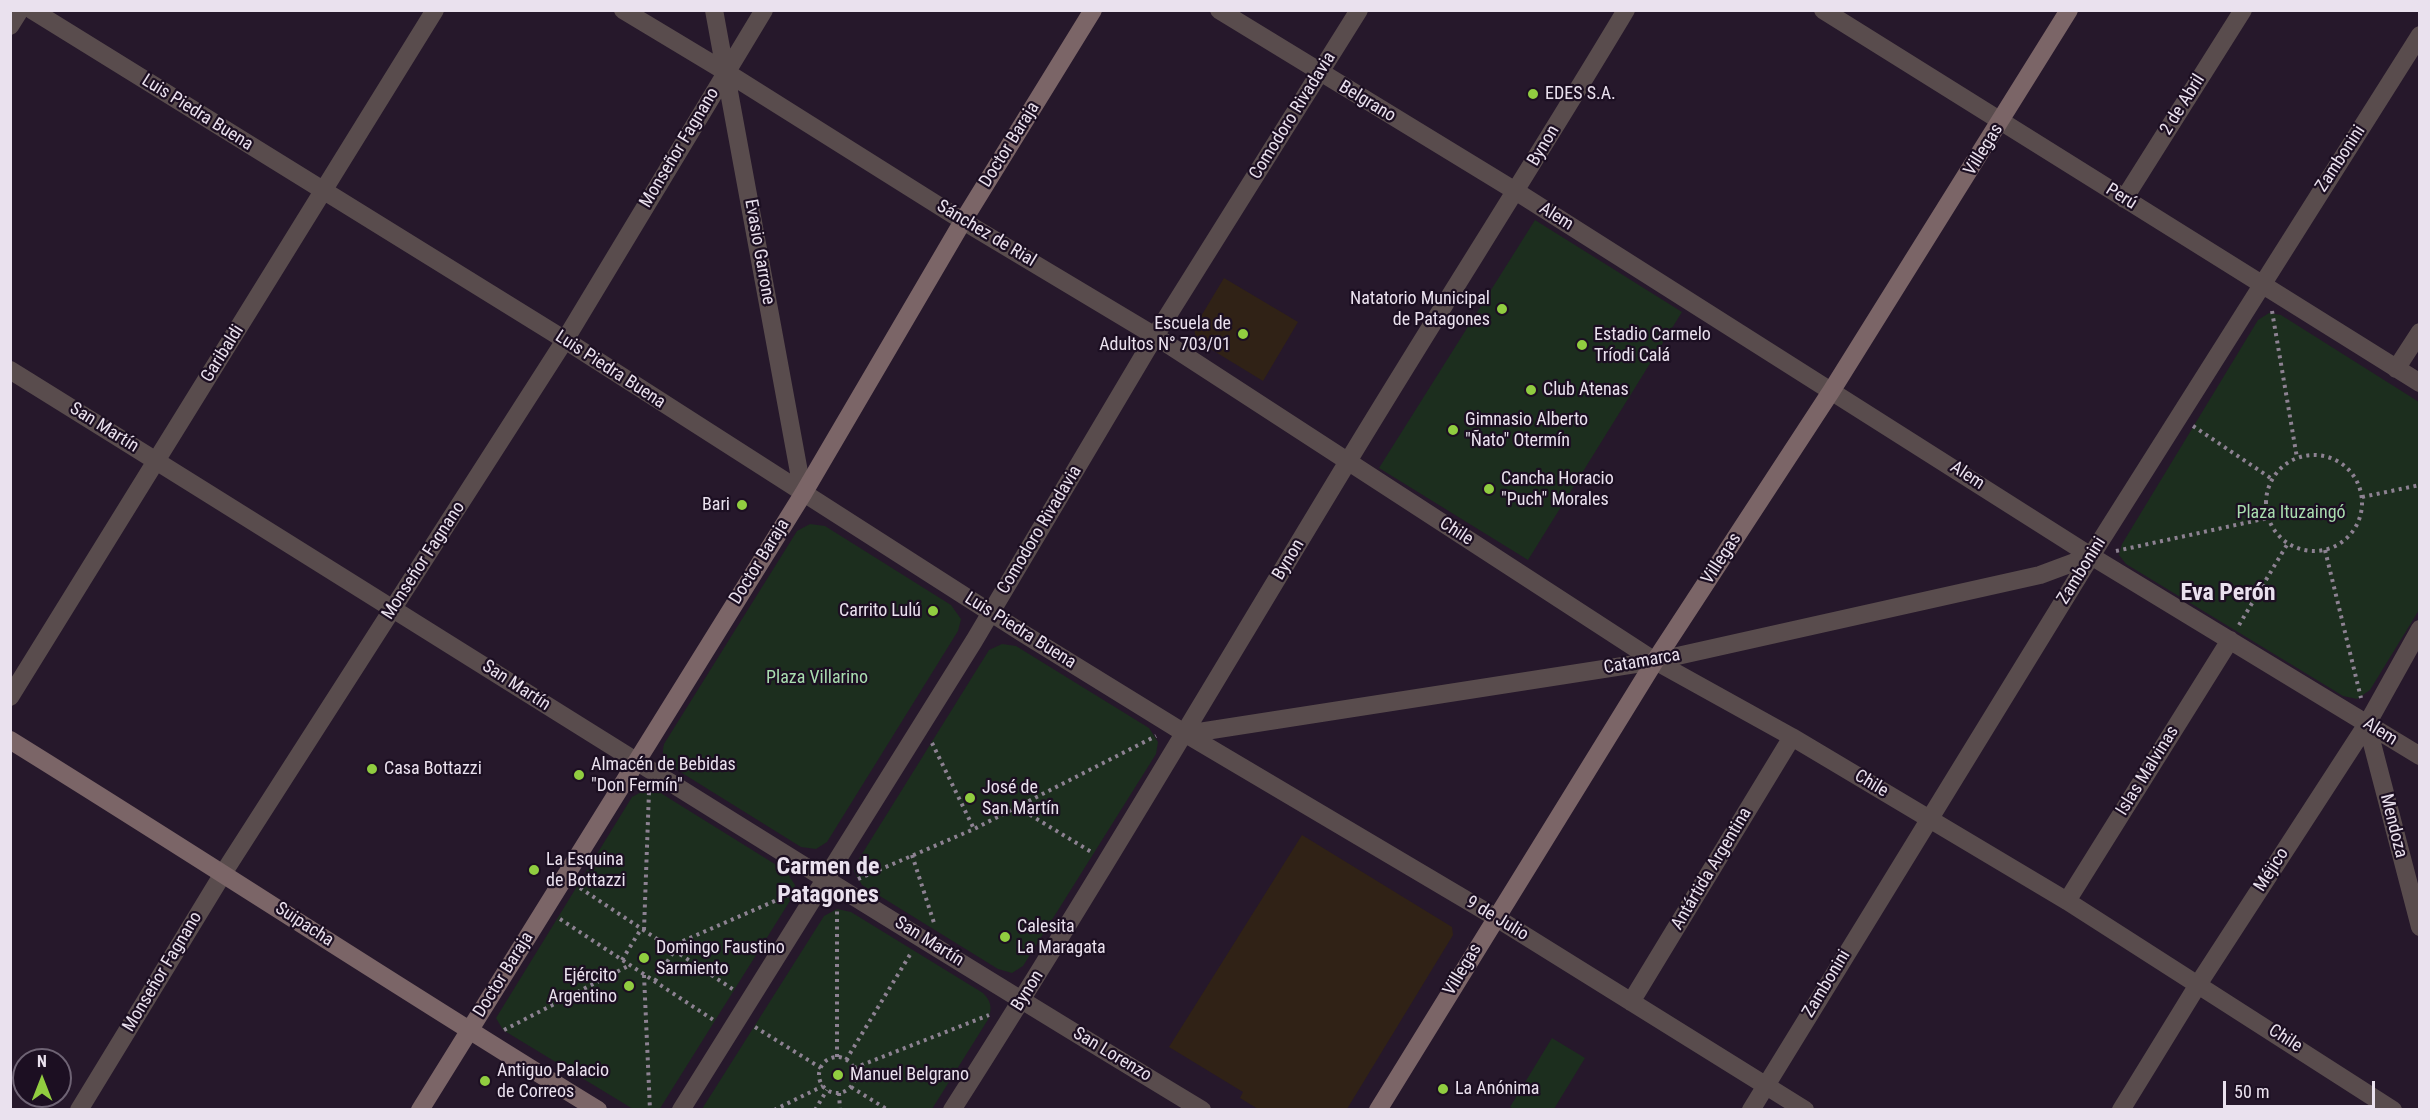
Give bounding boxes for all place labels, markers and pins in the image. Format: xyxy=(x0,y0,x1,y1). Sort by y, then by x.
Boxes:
place label: EDES S.A. xyxy=(1545,83,1616,105)
marker: EDES S.A. xyxy=(1526,87,1540,101)
place label: Natatorio Municipal de Patagones xyxy=(1350,288,1490,330)
marker: Natatorio Municipal de Patagones xyxy=(1495,302,1509,316)
place label: Escuela de Adultos N° 703/01 xyxy=(1099,313,1231,356)
place label: Estadio Carmelo Tríodi Calá xyxy=(1594,324,1711,366)
marker: Escuela de Adultos N° 703/01 xyxy=(1236,327,1250,341)
marker: Estadio Carmelo Tríodi Calá xyxy=(1575,338,1589,352)
place label: Club Atenas xyxy=(1543,379,1629,401)
marker: Club Atenas xyxy=(1524,383,1538,397)
place label: Gimnasio Alberto "Ñato" Otermín xyxy=(1465,409,1588,452)
marker: Gimnasio Alberto "Ñato" Otermín xyxy=(1446,423,1460,437)
place label: Cancha Horacio "Puch" Morales xyxy=(1501,468,1614,510)
marker: Cancha Horacio "Puch" Morales xyxy=(1482,482,1496,496)
place label: Bari xyxy=(702,494,730,516)
marker: Bari xyxy=(735,498,749,512)
place label: Carrito Lulú xyxy=(839,600,921,622)
marker: Carrito Lulú xyxy=(926,604,940,618)
place label: Almacén de Bebidas "Don Fermín" xyxy=(591,754,736,796)
place label: Casa Bottazzi xyxy=(384,758,482,780)
marker: Casa Bottazzi xyxy=(365,762,379,776)
marker: Almacén de Bebidas "Don Fermín" xyxy=(572,768,586,782)
place label: José de San Martín xyxy=(982,777,1059,820)
marker: José de San Martín xyxy=(963,791,977,805)
place label: La Esquina de Bottazzi xyxy=(546,849,626,892)
marker: La Esquina de Bottazzi xyxy=(527,863,541,877)
place label: Calesita La Maragata xyxy=(1017,916,1106,958)
marker: Calesita La Maragata xyxy=(998,930,1012,944)
place label: Domingo Faustino Sarmiento xyxy=(656,937,785,980)
marker: Domingo Faustino Sarmiento xyxy=(637,951,651,965)
place label: Ejército Argentino xyxy=(548,965,617,1008)
marker: Ejército Argentino xyxy=(622,979,636,993)
place label: Antiguo Palacio de Correos xyxy=(497,1060,609,1102)
place label: Manuel Belgrano xyxy=(850,1064,969,1086)
marker: Manuel Belgrano xyxy=(831,1068,845,1082)
marker: Antiguo Palacio de Correos xyxy=(478,1074,492,1088)
place label: La Anónima xyxy=(1455,1078,1539,1100)
marker: La Anónima xyxy=(1436,1082,1450,1096)

